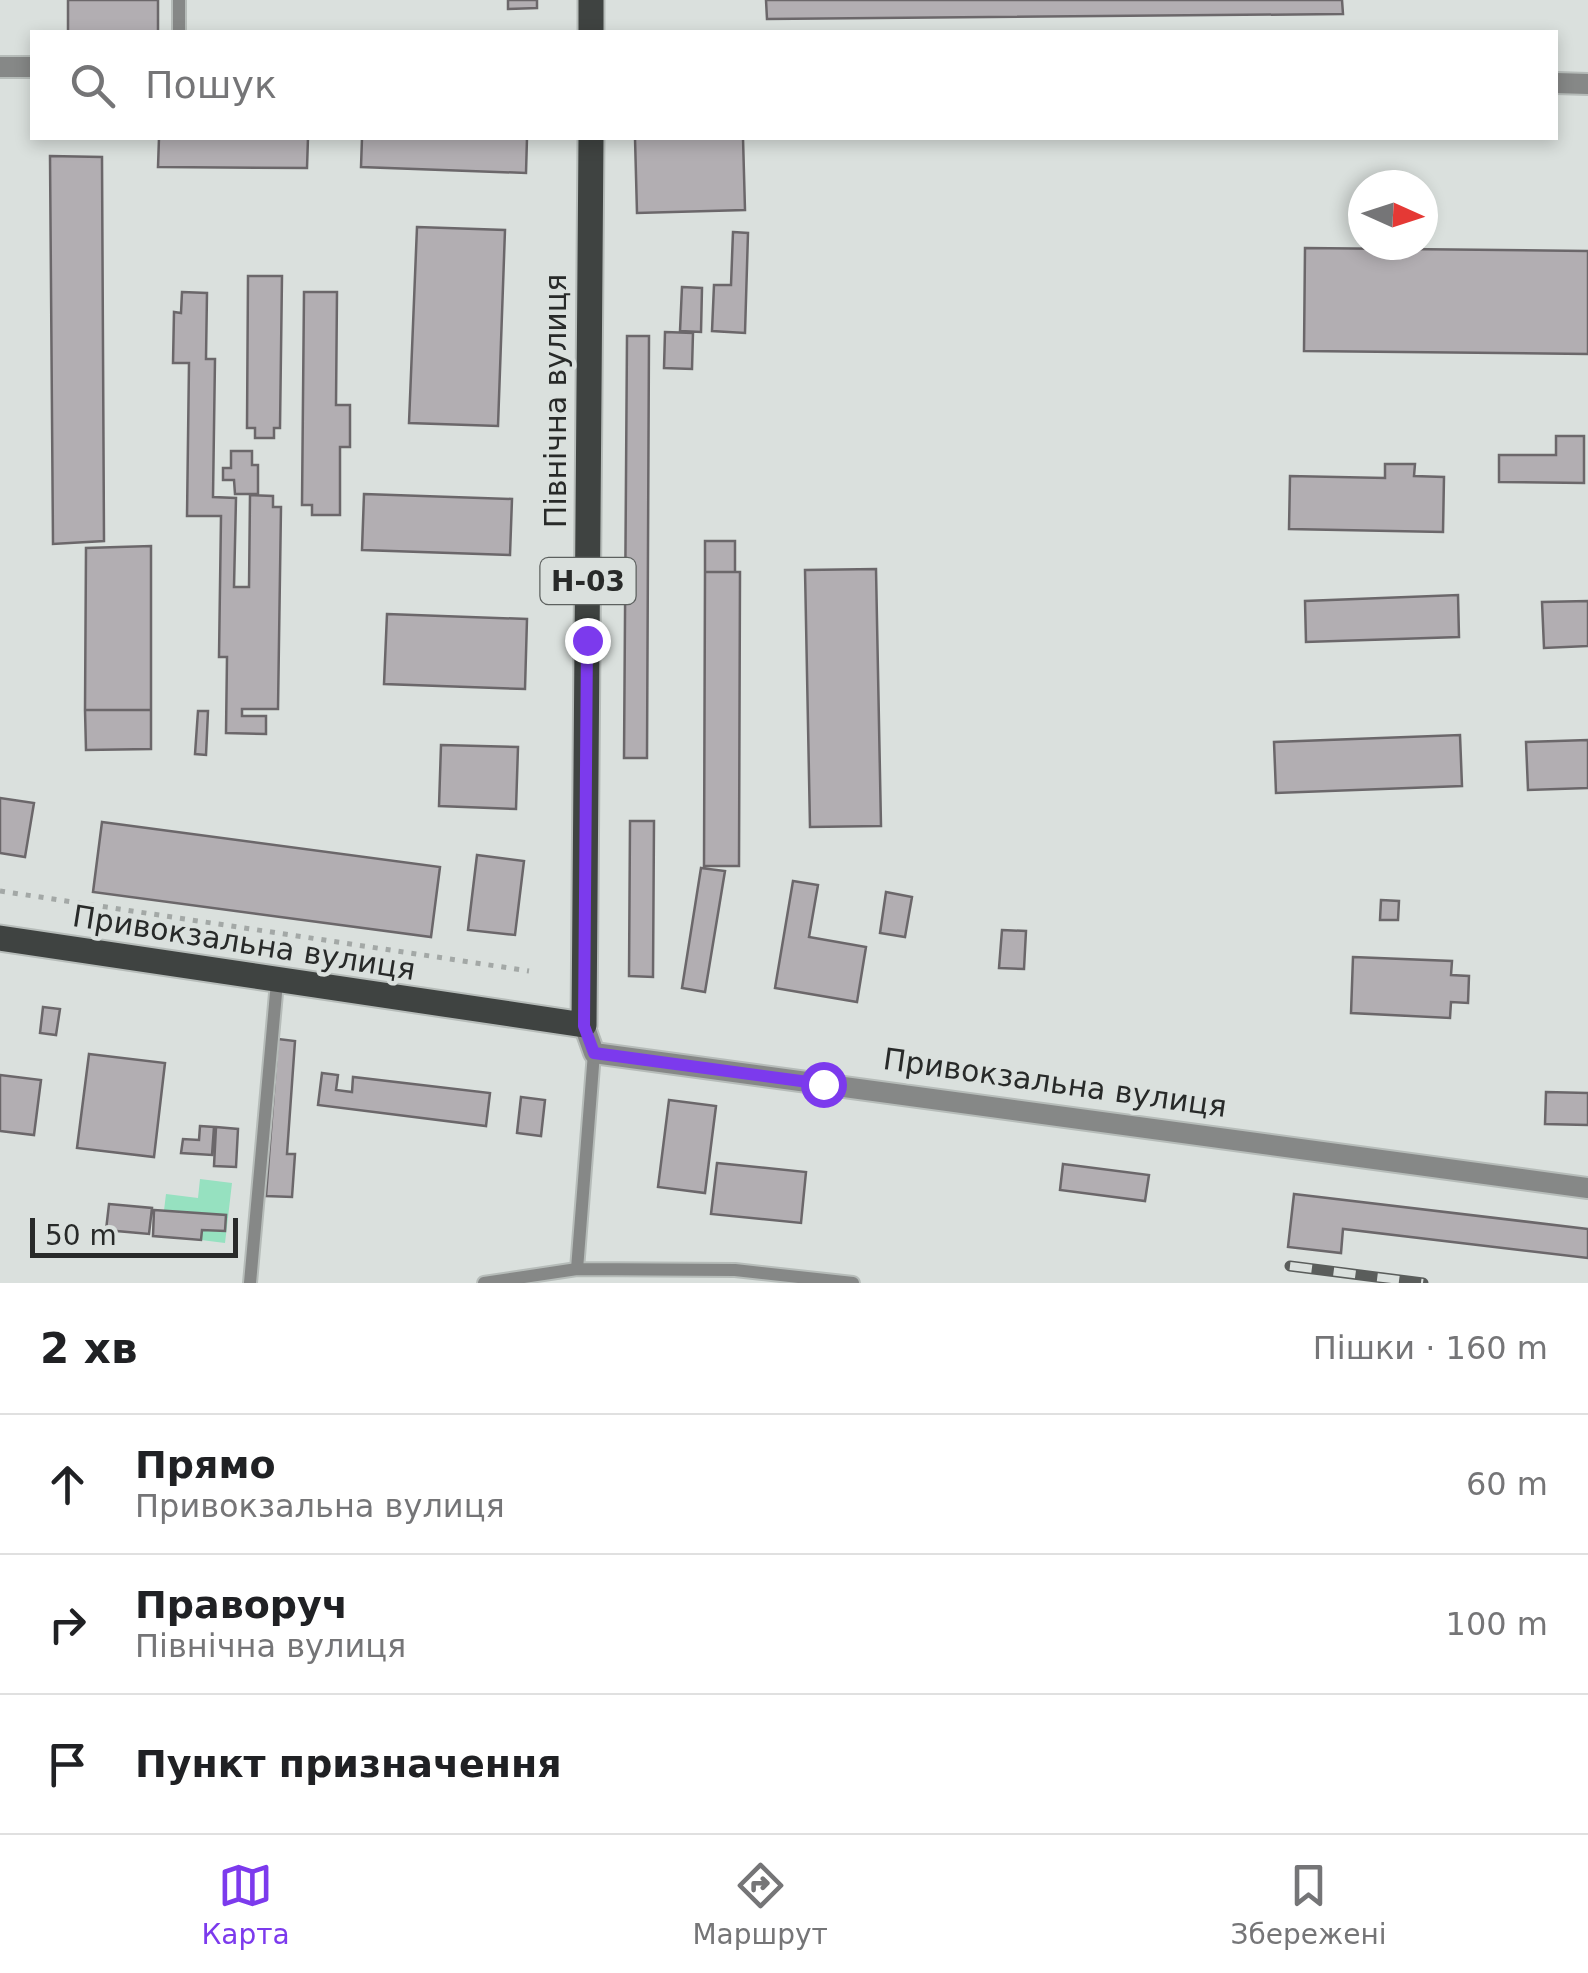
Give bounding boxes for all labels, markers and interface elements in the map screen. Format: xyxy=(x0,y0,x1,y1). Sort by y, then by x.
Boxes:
search box xyxy=(30,30,1558,140)
icon: search xyxy=(65,58,120,113)
text: Пошук xyxy=(145,63,277,107)
north arrow xyxy=(1348,170,1438,260)
street label: Північна вулиця xyxy=(538,274,573,528)
road number: Н-03 xyxy=(540,558,636,604)
route end xyxy=(565,618,611,664)
street label: Привокзальна вулиця xyxy=(70,898,418,987)
street label: Привокзальна вулиця xyxy=(881,1041,1229,1124)
route start xyxy=(801,1062,847,1108)
scale bar xyxy=(30,1213,238,1258)
text: 50 m xyxy=(45,1219,117,1252)
text: 2 хв xyxy=(40,1324,138,1373)
text: Пішки · 160 m xyxy=(1313,1329,1548,1367)
text: Прямо xyxy=(135,1443,276,1487)
icon: ahead xyxy=(40,1457,95,1512)
text: 60 m xyxy=(1466,1465,1548,1503)
text: Привокзальна вулиця xyxy=(135,1487,505,1525)
text: Праворуч xyxy=(135,1583,348,1627)
icon: right xyxy=(40,1597,95,1652)
text: 100 m xyxy=(1446,1605,1548,1643)
text: Північна вулиця xyxy=(135,1627,406,1665)
icon: arrive xyxy=(40,1737,95,1792)
text: Пункт призначення xyxy=(135,1742,562,1786)
tab: Карта xyxy=(201,1858,290,1951)
tab: Маршрут xyxy=(692,1858,828,1951)
tab: Збережені xyxy=(1231,1858,1387,1951)

